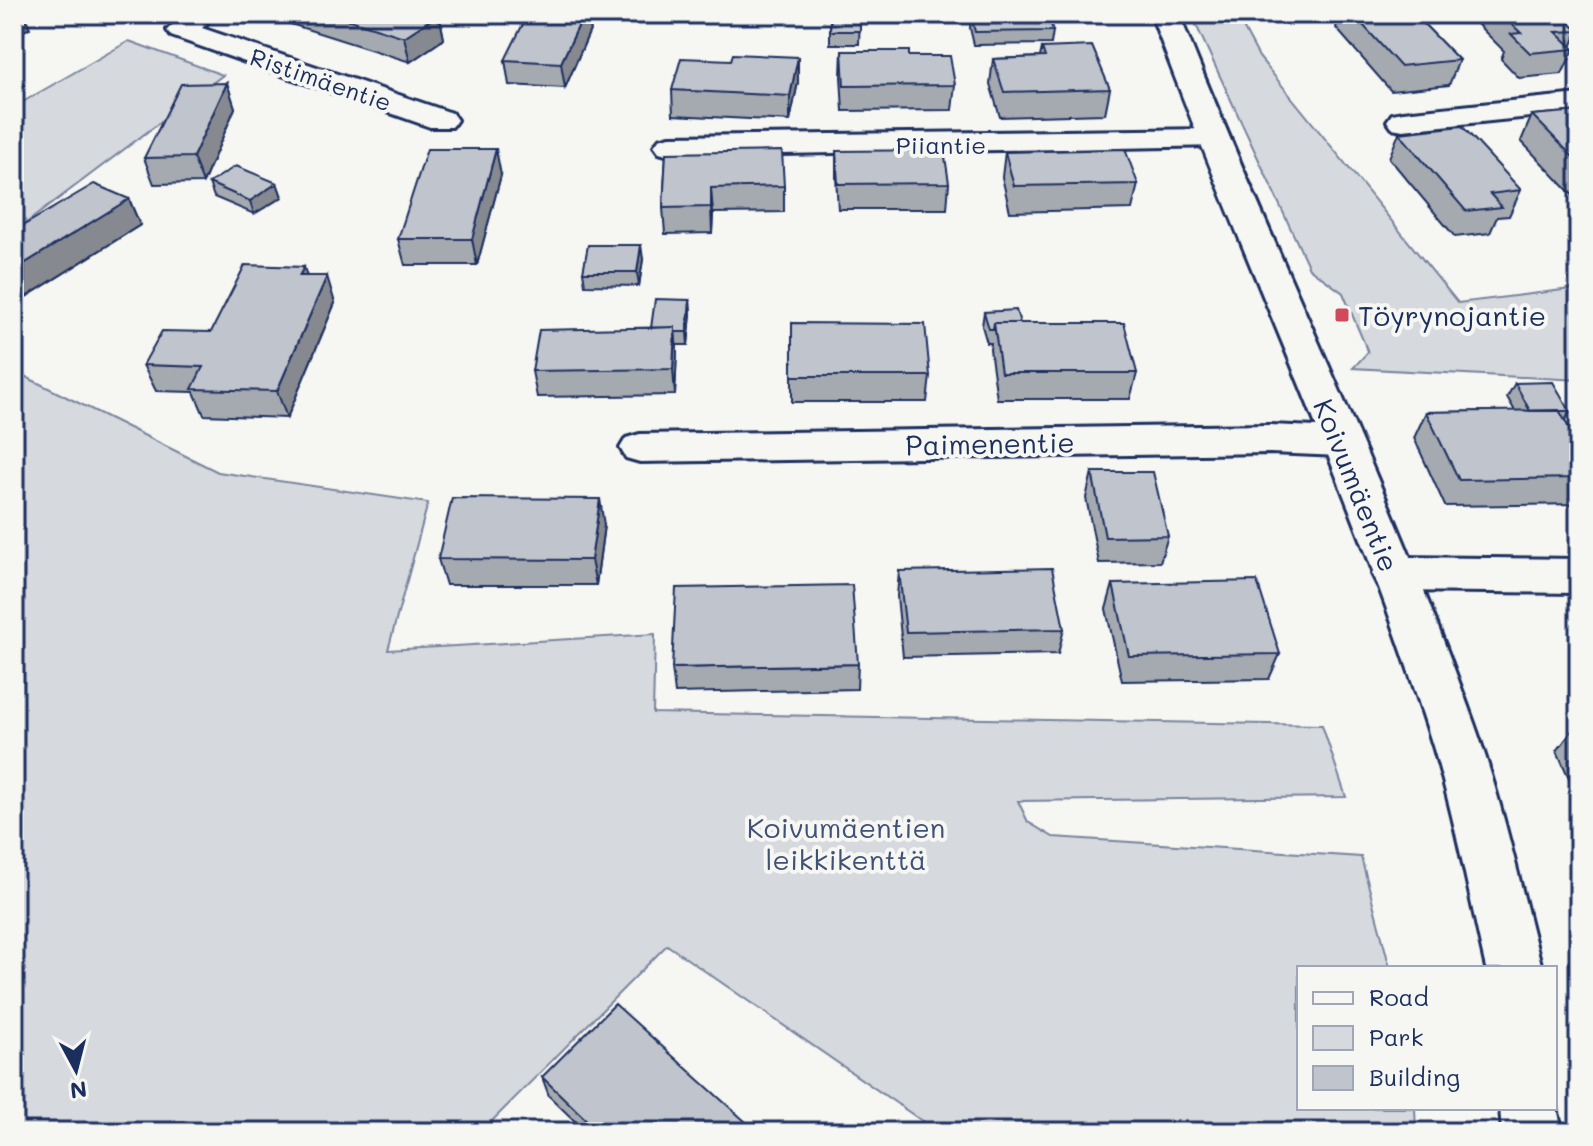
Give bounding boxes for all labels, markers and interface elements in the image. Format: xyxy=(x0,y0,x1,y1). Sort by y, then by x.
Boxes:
street label: Ristimäentie xyxy=(246,40,396,118)
street label: Piiantie xyxy=(896,129,986,160)
place label: Töyrynojantie xyxy=(1358,297,1546,333)
marker: Töyrynojantie xyxy=(1333,306,1351,324)
street label: Koivumäentie xyxy=(1306,393,1408,577)
street label: Paimenentie xyxy=(905,424,1075,462)
park label: Koivumäentien leikkikenttä xyxy=(747,809,945,877)
legend xyxy=(1297,966,1557,1110)
text: Road xyxy=(1369,981,1429,1012)
text: Park xyxy=(1369,1021,1423,1052)
north arrow xyxy=(36,1030,116,1110)
text: Building xyxy=(1369,1061,1460,1092)
text: N xyxy=(68,1075,89,1106)

